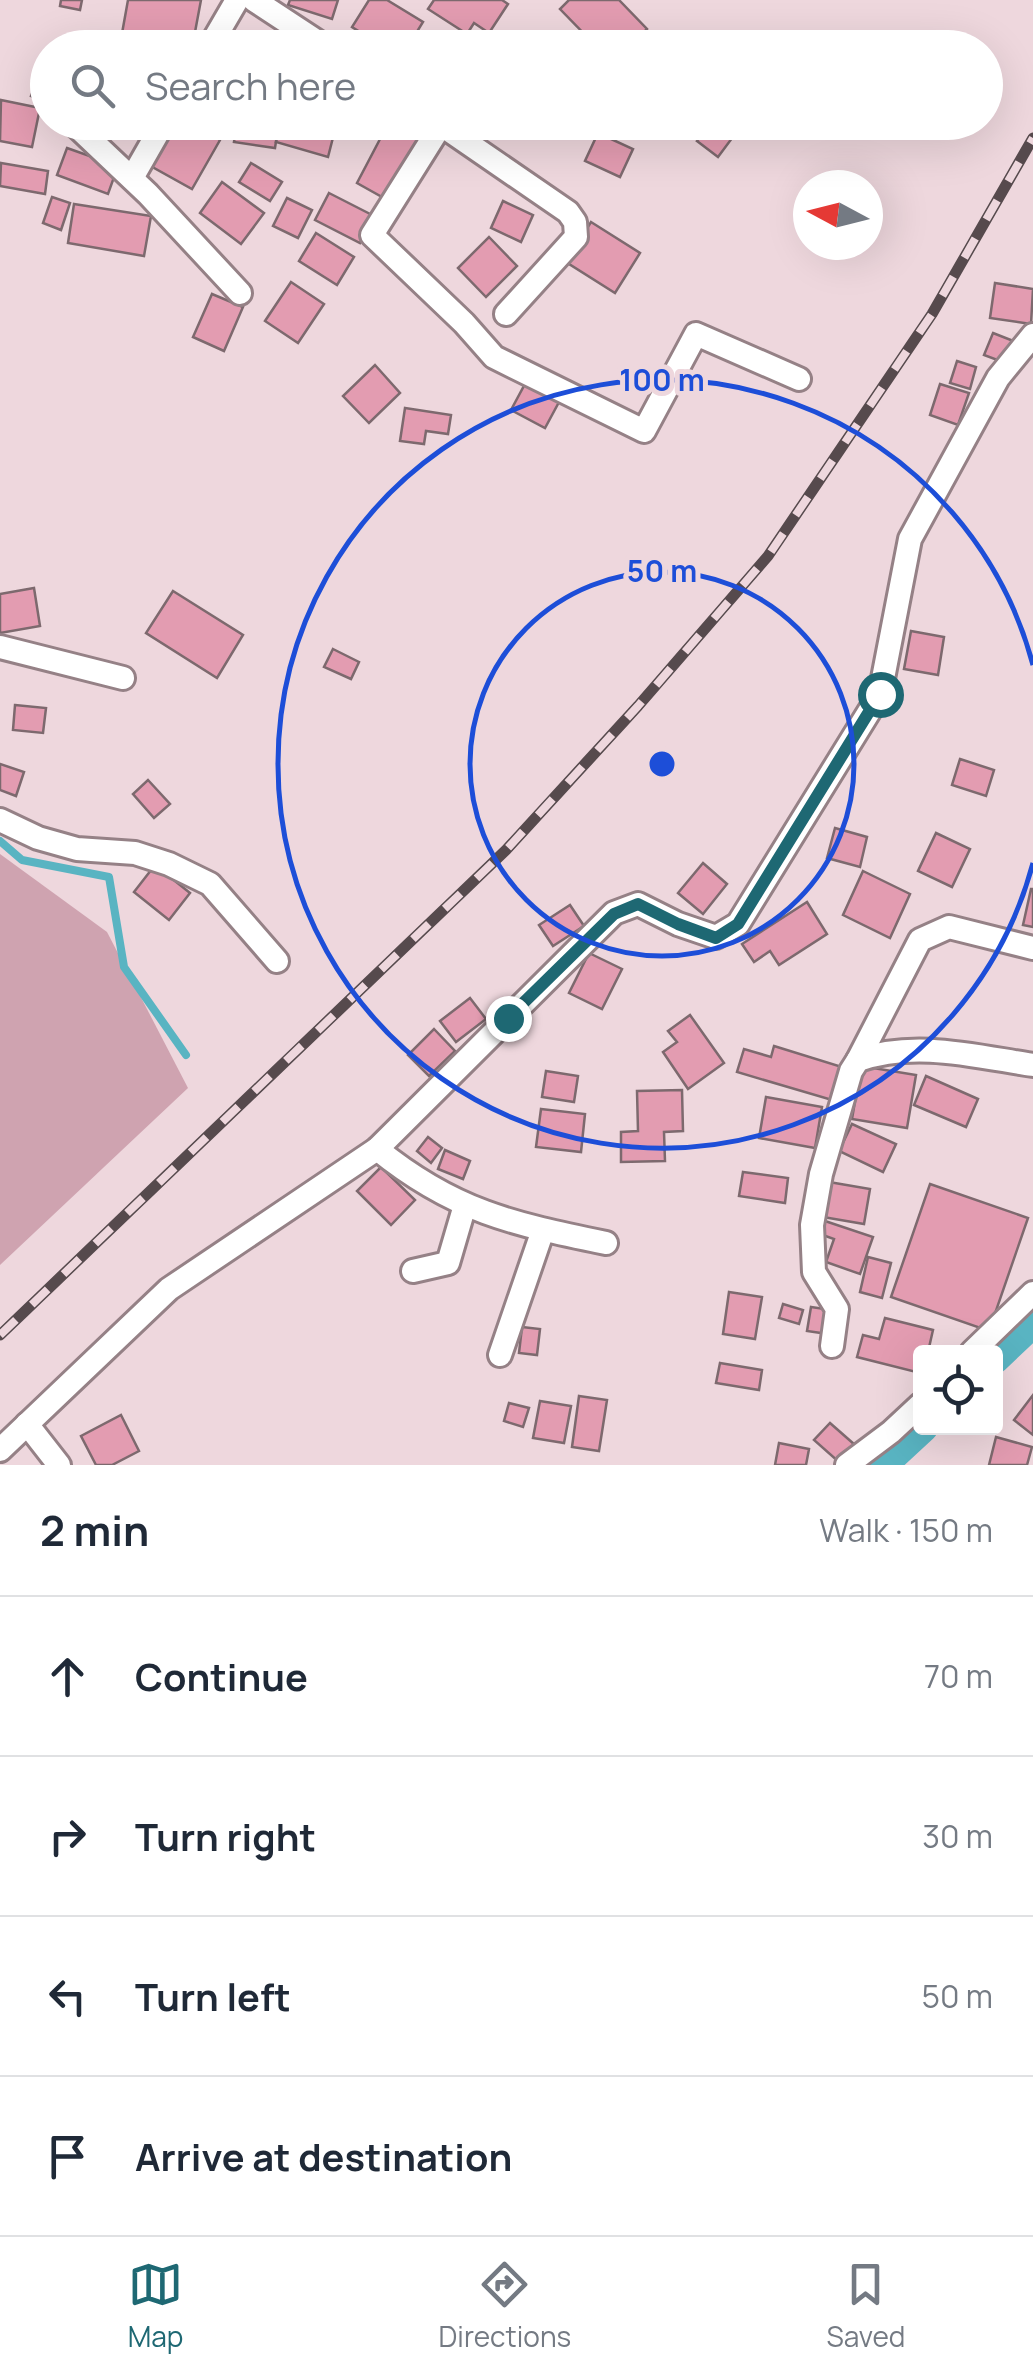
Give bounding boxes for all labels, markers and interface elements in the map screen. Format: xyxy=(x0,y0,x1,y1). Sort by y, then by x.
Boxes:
search box xyxy=(30,30,1003,140)
icon: search xyxy=(65,58,120,113)
text: Search here xyxy=(145,59,356,111)
north arrow xyxy=(793,170,883,260)
text: 100 m xyxy=(619,359,705,400)
text: 50 m xyxy=(627,550,697,591)
route start xyxy=(858,672,904,718)
centre of rings xyxy=(644,746,680,782)
route end xyxy=(486,996,532,1042)
map controls xyxy=(913,1345,1003,1435)
button: locate xyxy=(913,1345,1003,1435)
text: 2 min xyxy=(40,1501,149,1559)
text: Walk · 150 m xyxy=(819,1508,993,1552)
icon: ahead xyxy=(40,1649,95,1704)
text: Continue xyxy=(135,1650,308,1702)
text: 70 m xyxy=(924,1654,993,1698)
icon: right xyxy=(40,1809,95,1864)
text: Turn right xyxy=(135,1810,316,1862)
text: 30 m xyxy=(922,1814,993,1858)
icon: left xyxy=(40,1969,95,2024)
text: Turn left xyxy=(135,1970,291,2022)
text: 50 m xyxy=(921,1974,993,2018)
icon: arrive xyxy=(40,2129,95,2184)
text: Arrive at destination xyxy=(135,2130,512,2182)
tab: Map xyxy=(128,2257,183,2355)
tab: Directions xyxy=(439,2257,571,2355)
tab: Saved xyxy=(826,2257,905,2355)

